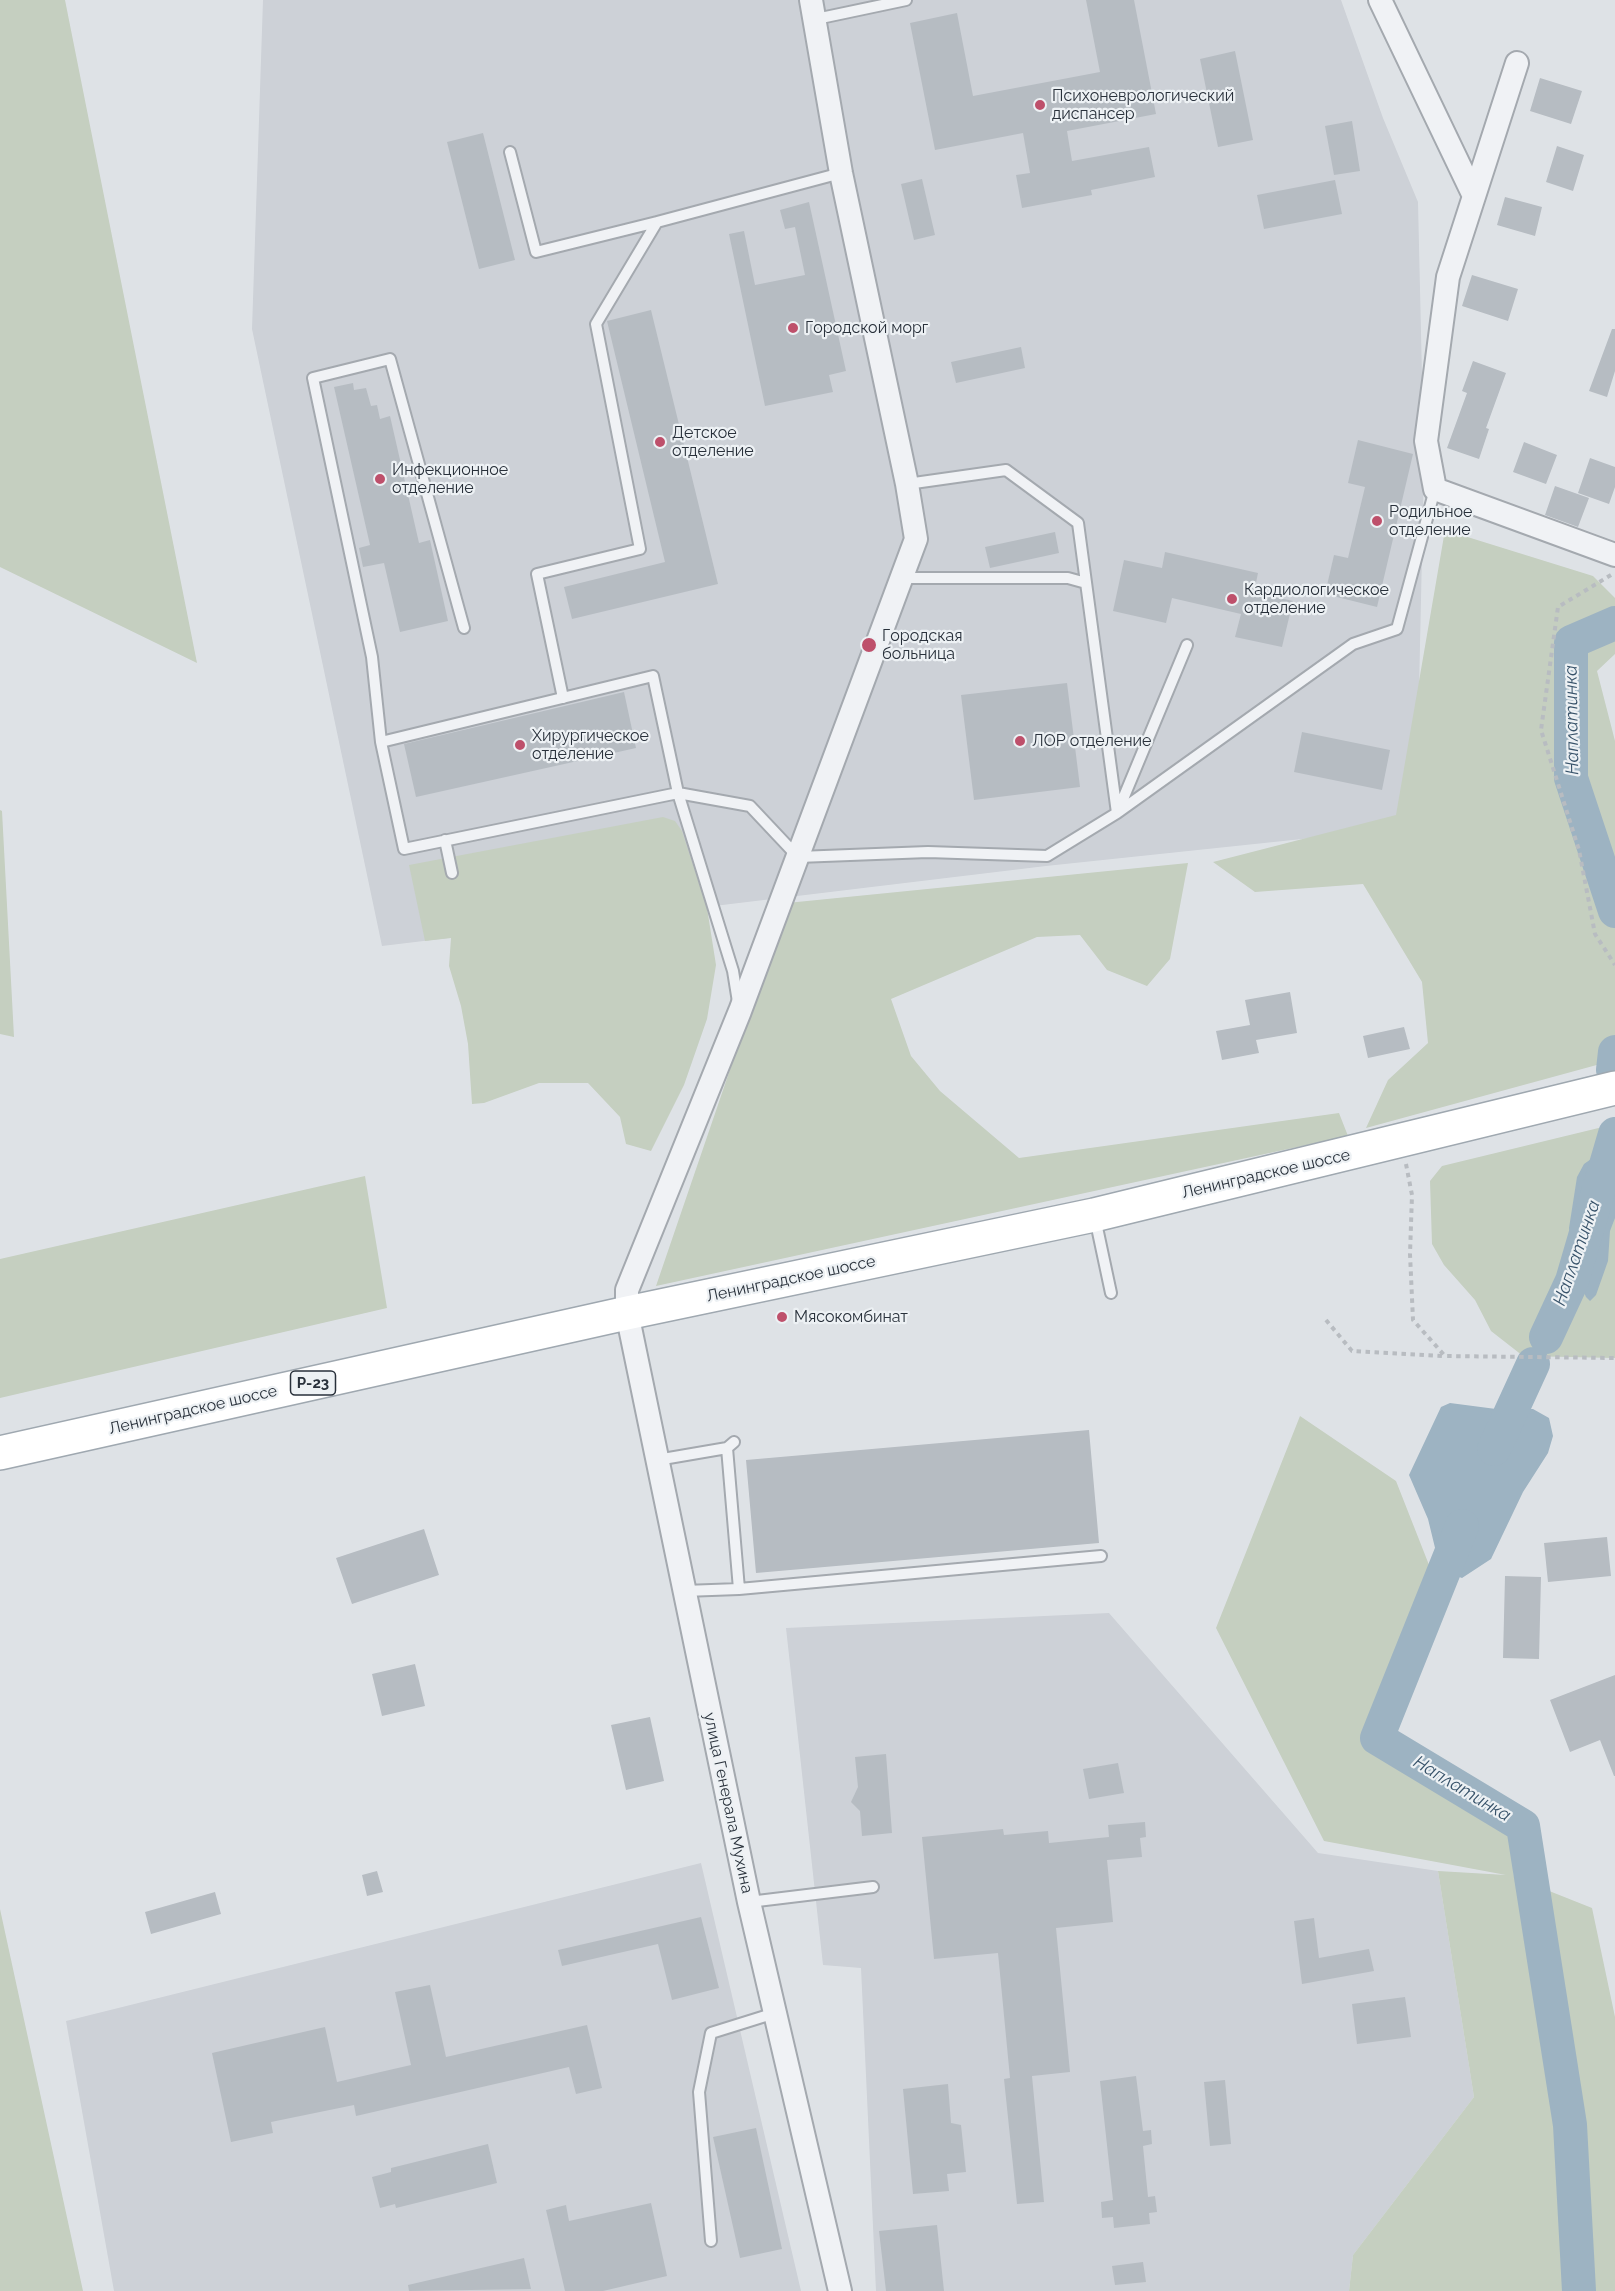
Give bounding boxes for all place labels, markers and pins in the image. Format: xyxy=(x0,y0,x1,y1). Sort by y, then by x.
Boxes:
place label: Психоневрологический диспансер xyxy=(1052,86,1234,124)
marker: Психоневрологический диспансер xyxy=(1033,98,1047,112)
place label: Городской морг xyxy=(805,318,928,338)
marker: Городской морг xyxy=(786,321,800,335)
place label: Детское отделение xyxy=(672,423,754,461)
marker: Детское отделение xyxy=(653,435,667,449)
place label: Инфекционное отделение xyxy=(392,460,508,498)
marker: Инфекционное отделение xyxy=(373,472,387,486)
place label: Родильное отделение xyxy=(1389,502,1472,540)
marker: Родильное отделение xyxy=(1370,514,1384,528)
place label: Кардиологическое отделение xyxy=(1244,580,1389,618)
marker: Кардиологическое отделение xyxy=(1225,592,1239,606)
place label: Городская больница xyxy=(882,626,963,664)
marker: Городская больница xyxy=(860,636,878,654)
place label: Хирургическое отделение xyxy=(532,726,649,764)
place label: ЛОР отделение xyxy=(1032,731,1151,751)
marker: ЛОР отделение xyxy=(1013,734,1027,748)
marker: Хирургическое отделение xyxy=(513,738,527,752)
place label: Мясокомбинат xyxy=(794,1307,908,1327)
marker: Мясокомбинат xyxy=(775,1310,789,1324)

